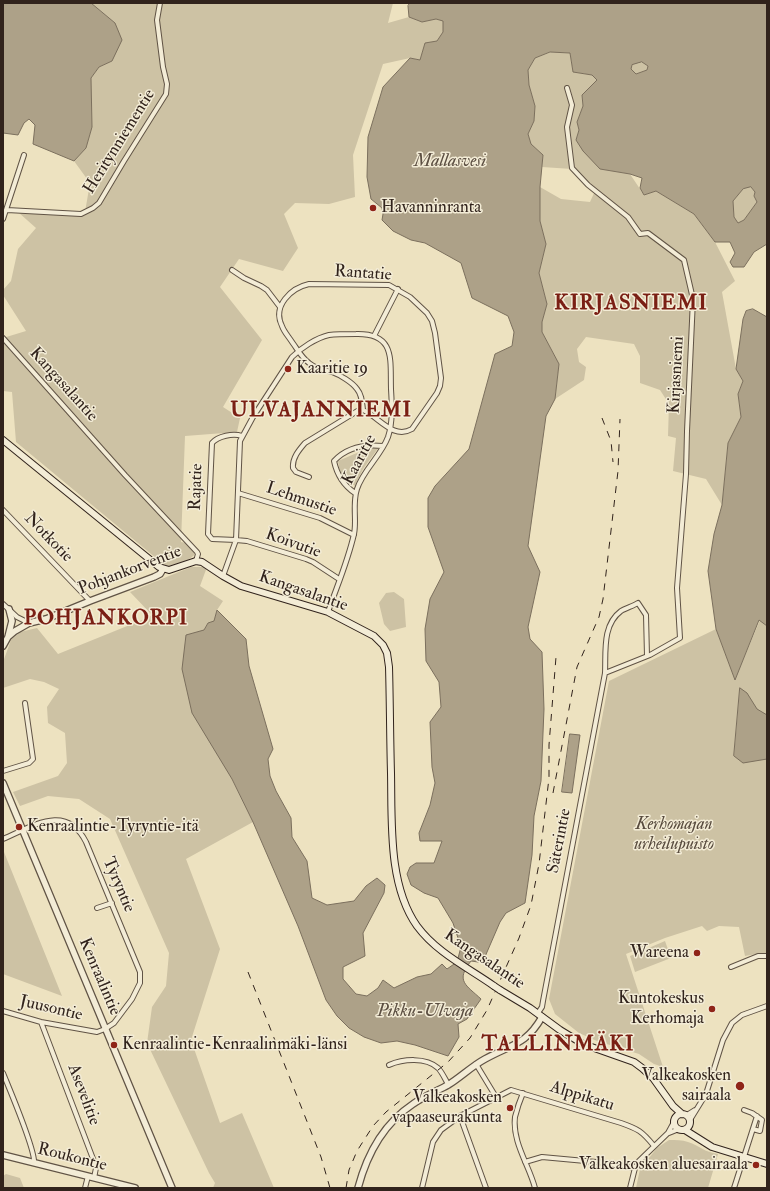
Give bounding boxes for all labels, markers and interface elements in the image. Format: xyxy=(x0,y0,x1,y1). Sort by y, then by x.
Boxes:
street label: Heritynniementie xyxy=(80,86,160,198)
water label: Mallasvesi xyxy=(414,151,486,173)
place label: Havanninranta xyxy=(381,198,481,218)
marker: Havanninranta xyxy=(368,203,378,213)
street label: Rantatie xyxy=(334,262,392,286)
district label: KIRJASNIEMI xyxy=(554,291,708,317)
street label: Kirjasniemi xyxy=(665,336,689,414)
street label: Kangasalantie xyxy=(24,344,102,426)
place label: Kaaritie 19 xyxy=(296,359,368,379)
marker: Kaaritie 19 xyxy=(283,364,293,374)
district label: ULVAJANNIEMI xyxy=(230,398,412,424)
street label: Kaaritie xyxy=(338,432,382,488)
street label: Rajatie xyxy=(186,463,208,511)
street label: Lehmustie xyxy=(263,478,339,522)
street label: Notkotie xyxy=(19,509,77,567)
street label: Koivutie xyxy=(263,525,323,563)
street label: Pohjankorventie xyxy=(76,542,184,600)
street label: Kangasalantie xyxy=(256,567,350,617)
district label: POHJANKORPI xyxy=(24,606,188,632)
street label: Säterintie xyxy=(544,807,576,875)
park label: Kerhomajan urheilupuisto xyxy=(634,815,714,855)
place label: Kenraalintie-Tyryntie-itä xyxy=(27,817,199,837)
marker: Kenraalintie-Tyryntie-itä xyxy=(14,822,24,832)
street label: Tyryntie xyxy=(97,854,139,916)
street label: Kangasalantie xyxy=(440,926,528,994)
street label: Kenraalintie xyxy=(74,935,124,1019)
place label: Wareena xyxy=(630,943,689,963)
marker: Wareena xyxy=(692,948,702,958)
place label: Kuntokeskus Kerhomaja xyxy=(618,989,704,1029)
street label: Juusontie xyxy=(18,992,84,1026)
water label: Pikku-Ulvaja xyxy=(377,1001,473,1023)
marker: Kuntokeskus Kerhomaja xyxy=(707,1004,717,1014)
district label: TALLINMÄKI xyxy=(482,1032,634,1058)
place label: Kenraalintie-Kenraalinmäki-länsi xyxy=(122,1035,348,1055)
marker: Kenraalintie-Kenraalinmäki-länsi xyxy=(109,1040,119,1050)
street label: Asevelitie xyxy=(62,1062,104,1128)
place label: Valkeakosken sairaala xyxy=(642,1066,731,1106)
street label: Alppikatu xyxy=(547,1078,617,1116)
marker: Valkeakosken sairaala xyxy=(734,1080,746,1092)
place label: Valkeakosken vapaaseurakunta xyxy=(392,1088,502,1128)
marker: Valkeakosken vapaaseurakunta xyxy=(505,1103,515,1113)
street label: Roukontie xyxy=(35,1140,109,1176)
place label: Valkeakosken aluesairaala xyxy=(579,1155,748,1175)
marker: Valkeakosken aluesairaala xyxy=(751,1160,761,1170)

